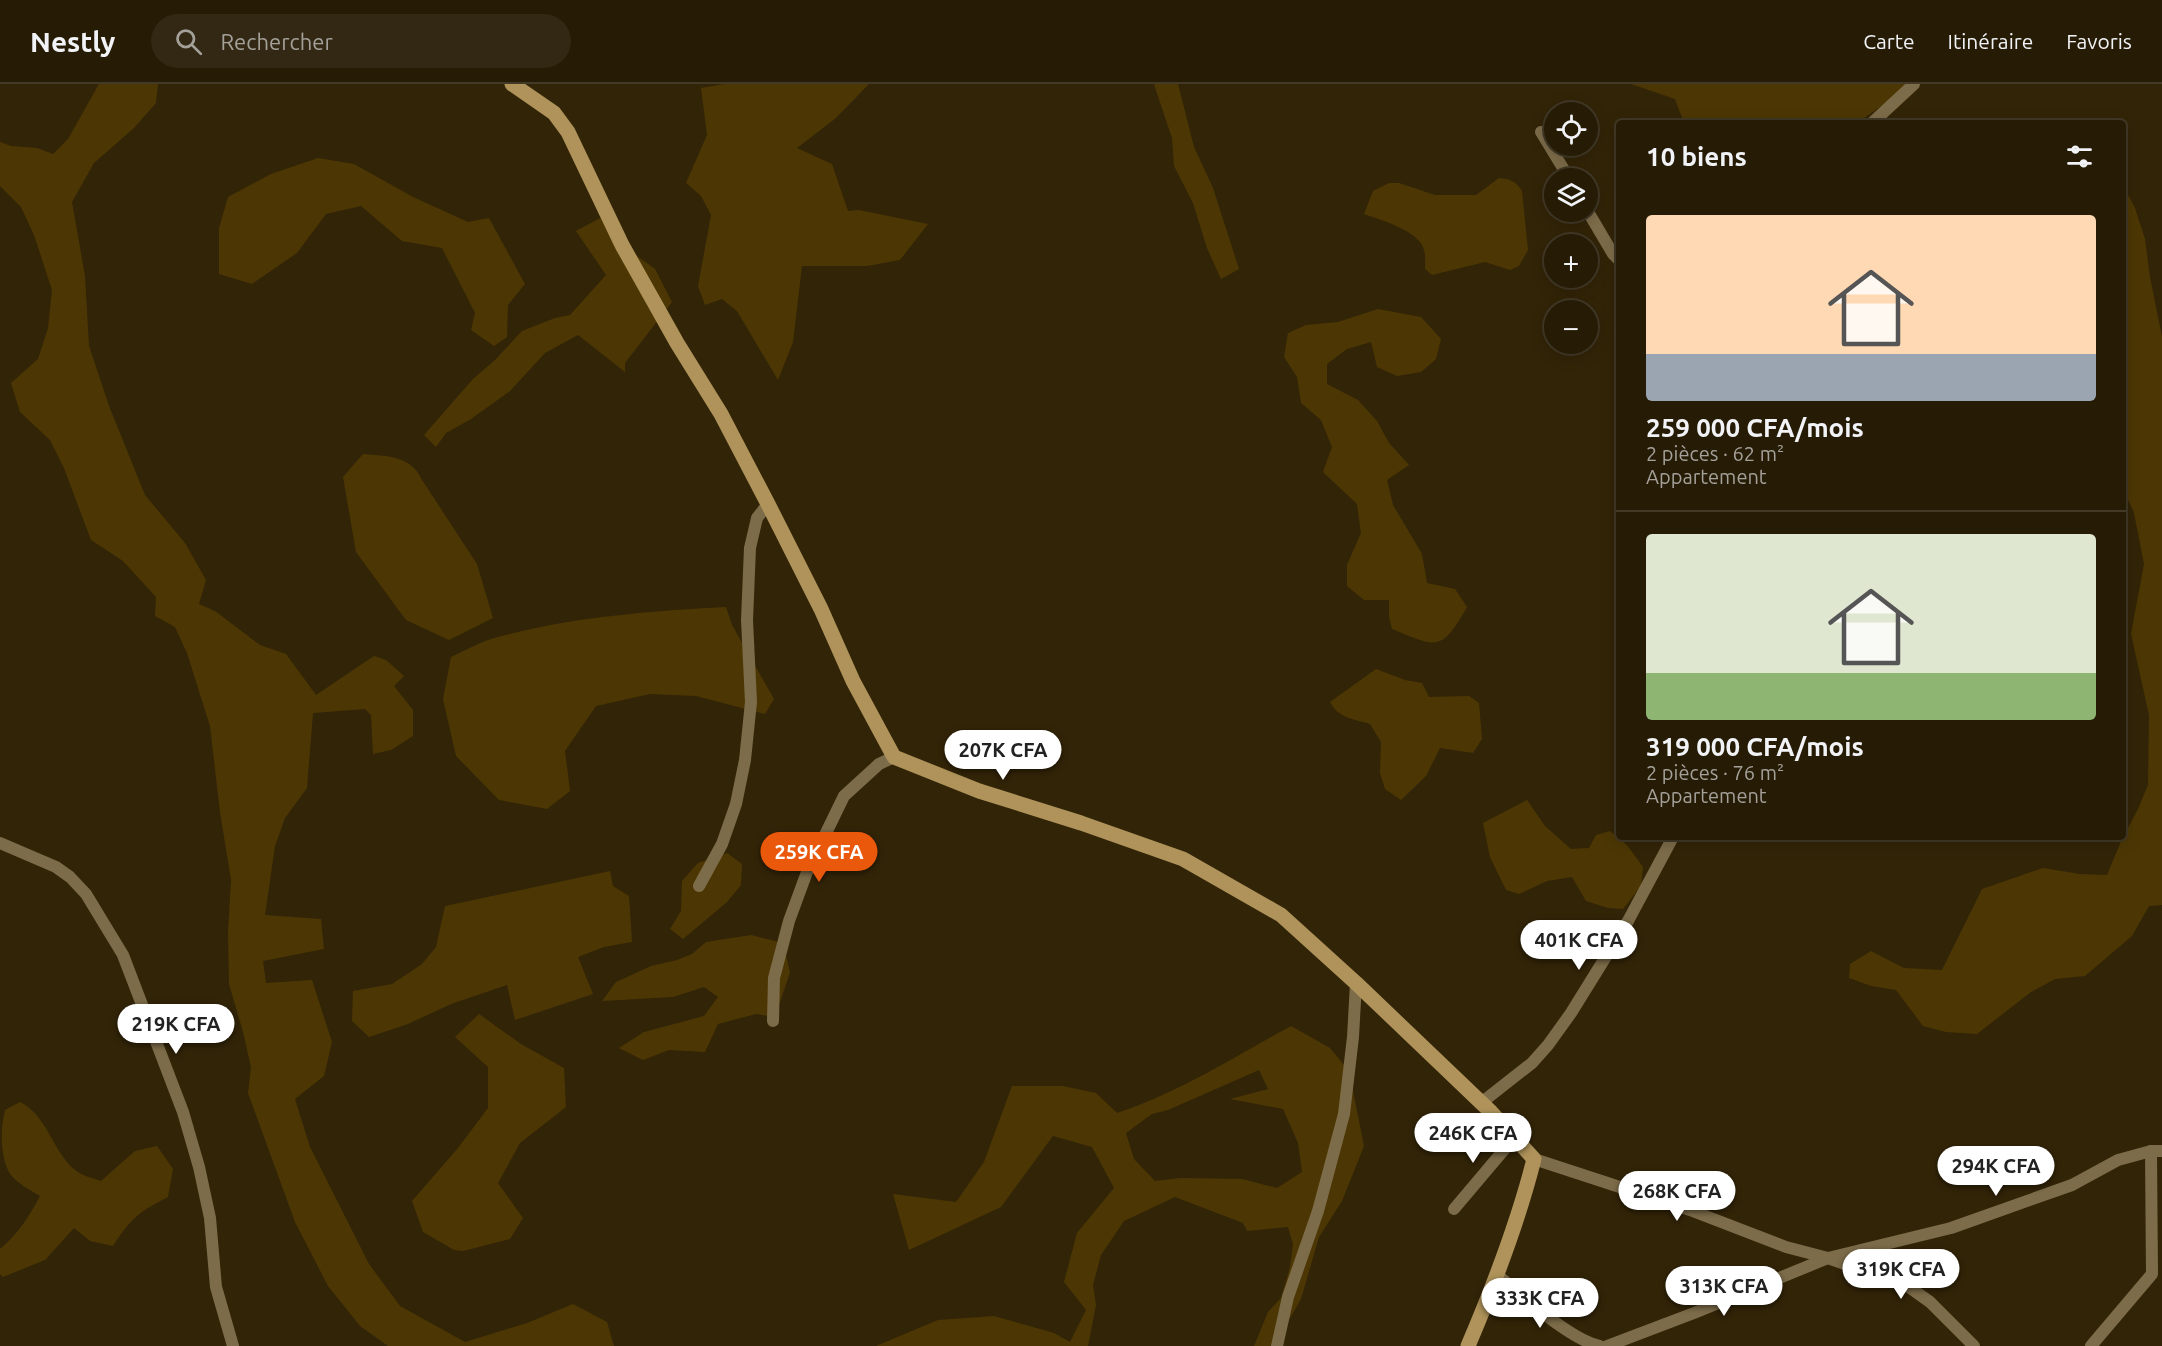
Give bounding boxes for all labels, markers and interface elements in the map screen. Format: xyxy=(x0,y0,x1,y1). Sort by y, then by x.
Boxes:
search box xyxy=(151,14,571,68)
icon: search xyxy=(172,25,205,58)
text: Nestly xyxy=(30,26,115,57)
text: Rechercher xyxy=(220,29,333,54)
text: Carte xyxy=(1863,29,1915,53)
text: Itinéraire xyxy=(1948,29,2033,53)
text: Favoris xyxy=(2066,29,2132,53)
map controls xyxy=(1544,102,1598,354)
button: locate xyxy=(1544,102,1598,156)
icon: filters xyxy=(2063,140,2096,173)
text: 10 biens xyxy=(1646,142,1747,171)
button: layers xyxy=(1544,168,1598,222)
button: + xyxy=(1544,234,1598,288)
icon: home xyxy=(1817,254,1925,362)
button: − xyxy=(1544,300,1598,354)
text: 259 000 CFA/mois xyxy=(1646,413,1864,442)
text: 2 pièces · 62 m² xyxy=(1646,442,1784,465)
text: Appartement xyxy=(1646,465,1767,488)
icon: home xyxy=(1817,573,1925,681)
pin: 207K CFA xyxy=(941,730,1065,781)
text: 319 000 CFA/mois xyxy=(1646,732,1864,761)
text: 207K CFA xyxy=(958,738,1048,761)
text: 2 pièces · 76 m² xyxy=(1646,761,1784,784)
text: Appartement xyxy=(1646,784,1767,807)
pin: 259K CFA xyxy=(757,832,881,883)
text: 259K CFA xyxy=(774,840,864,863)
pin: 401K CFA xyxy=(1517,920,1641,971)
text: 401K CFA xyxy=(1534,928,1624,951)
pin: 219K CFA xyxy=(114,1004,238,1055)
text: 219K CFA xyxy=(131,1012,221,1035)
pin: 246K CFA xyxy=(1411,1113,1535,1164)
text: 246K CFA xyxy=(1428,1121,1518,1144)
pin: 294K CFA xyxy=(1934,1146,2058,1197)
text: 294K CFA xyxy=(1951,1154,2041,1177)
pin: 268K CFA xyxy=(1615,1171,1739,1222)
text: 268K CFA xyxy=(1632,1179,1722,1202)
pin: 319K CFA xyxy=(1839,1249,1963,1300)
text: 319K CFA xyxy=(1856,1257,1946,1280)
pin: 313K CFA xyxy=(1662,1266,1786,1317)
text: 313K CFA xyxy=(1679,1274,1769,1297)
pin: 333K CFA xyxy=(1478,1278,1602,1329)
text: 333K CFA xyxy=(1495,1286,1585,1309)

